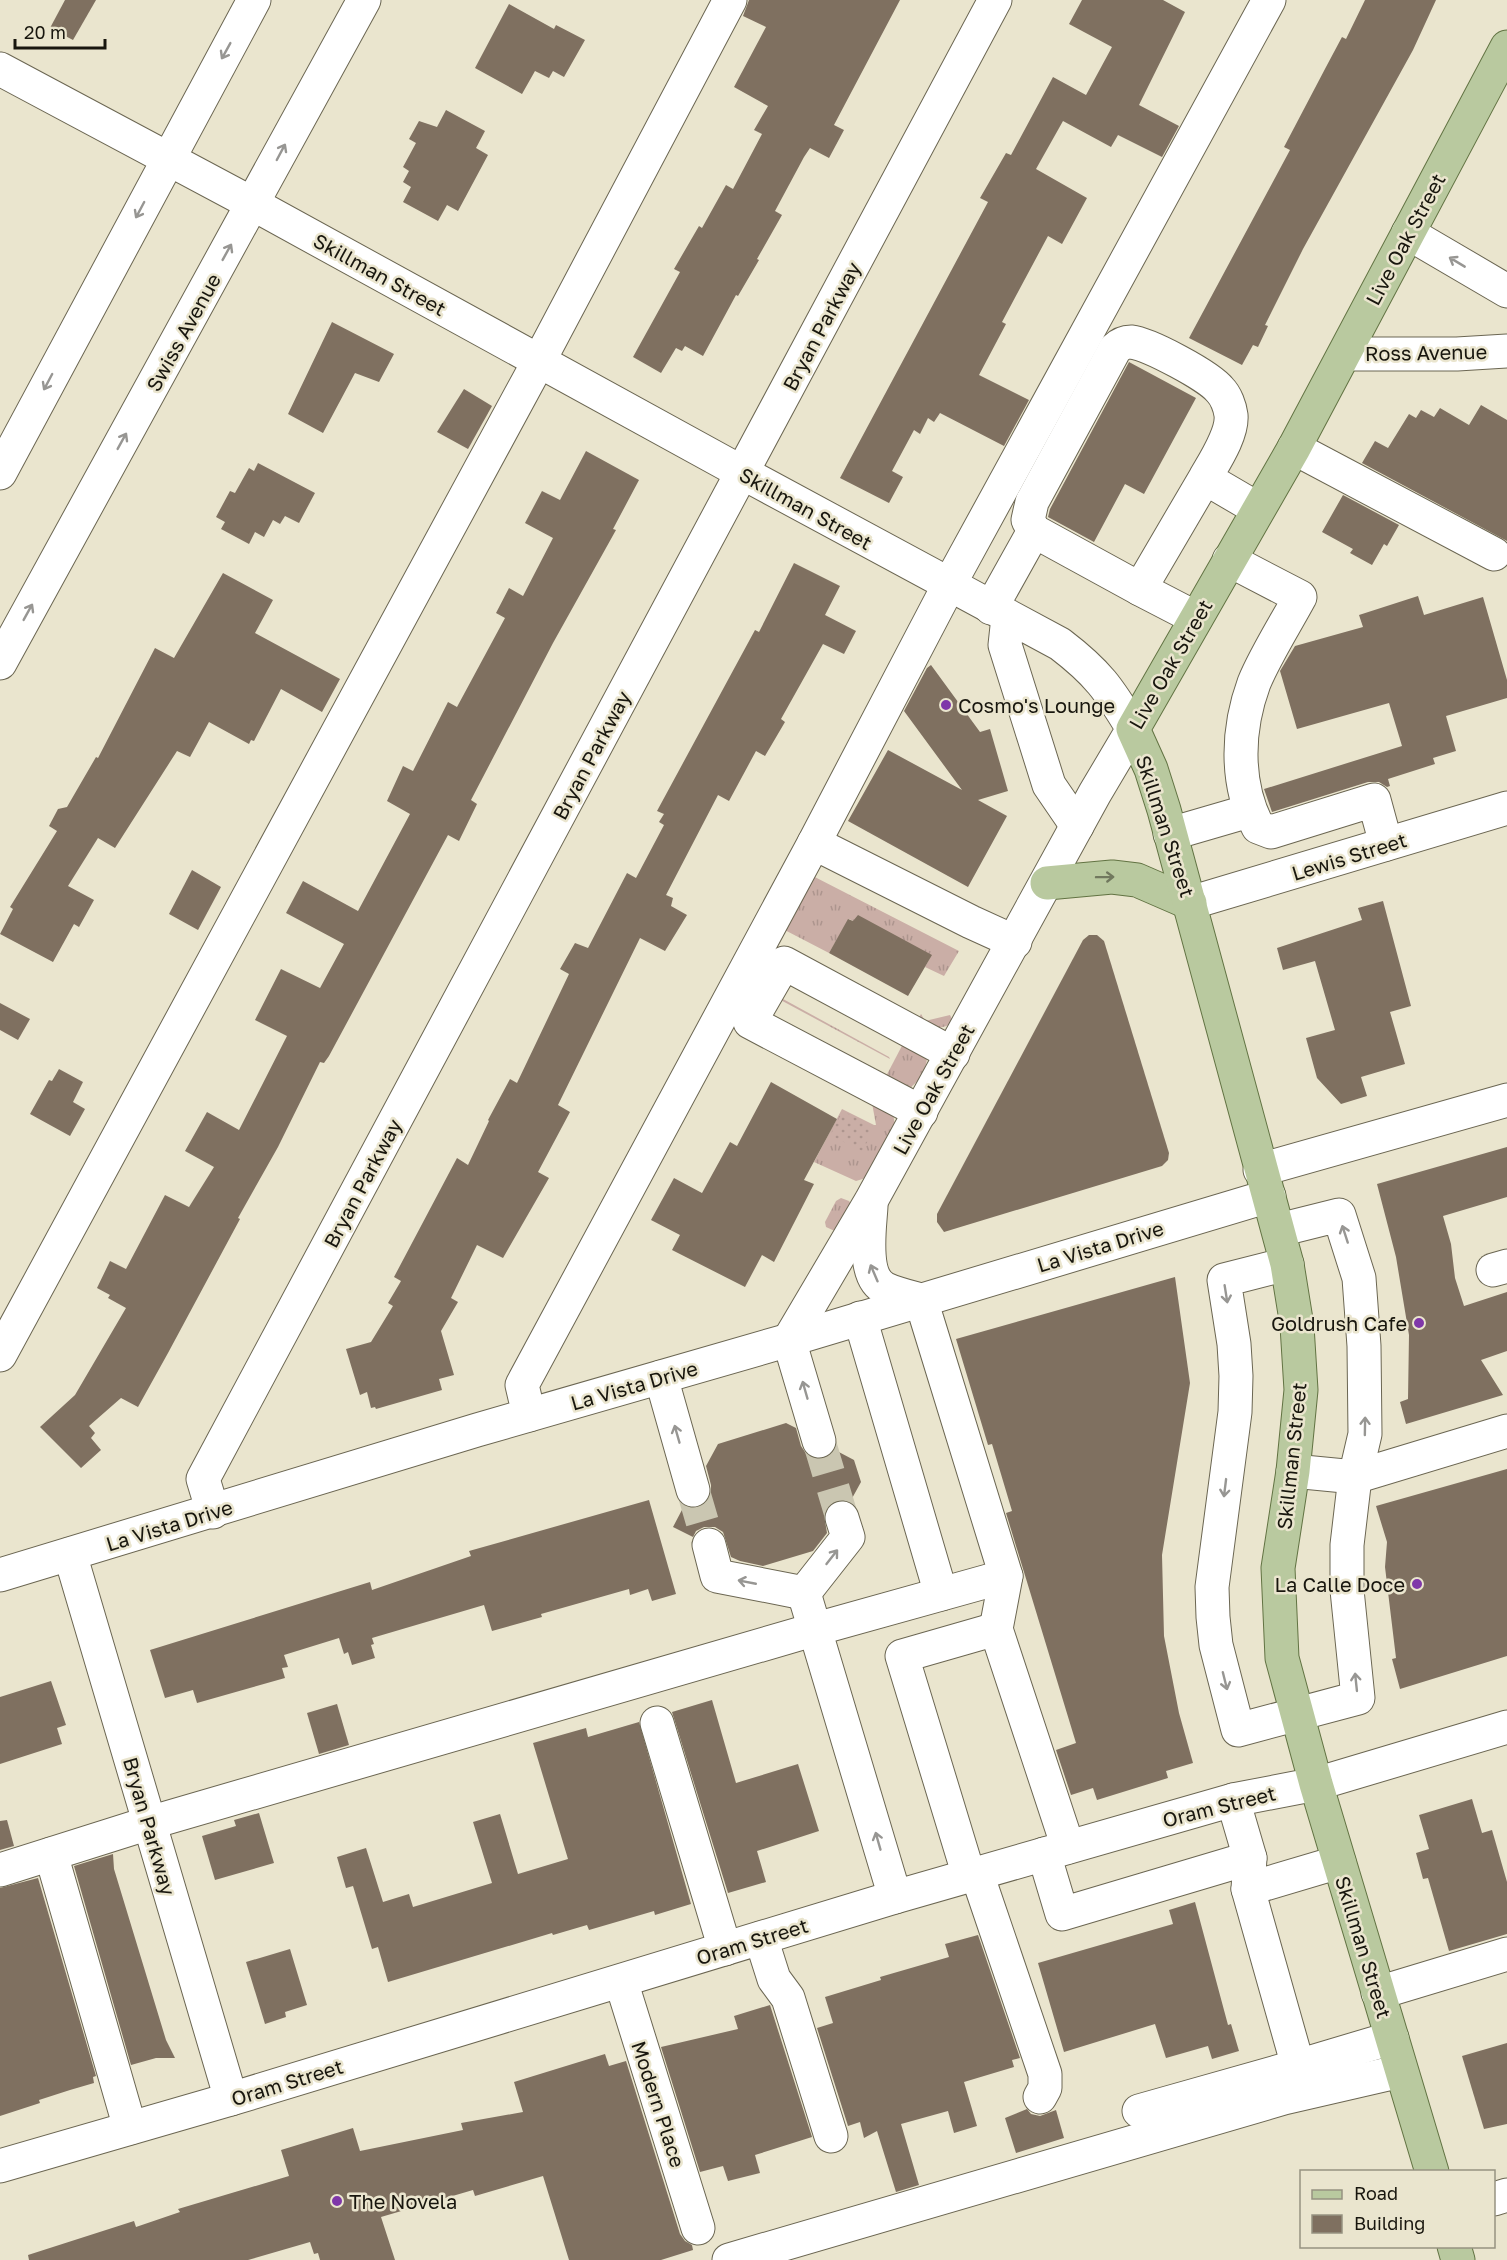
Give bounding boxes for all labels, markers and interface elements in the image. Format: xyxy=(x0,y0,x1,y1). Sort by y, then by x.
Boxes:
scale bar xyxy=(15,12,105,50)
text: 20 m xyxy=(24,21,66,43)
one-way arrow xyxy=(220,42,232,59)
one-way arrow xyxy=(276,144,287,162)
street label: Live Oak Street xyxy=(1360,169,1450,309)
one-way arrow xyxy=(134,201,146,218)
street label: Skillman Street xyxy=(310,228,450,320)
one-way arrow xyxy=(222,243,233,261)
one-way arrow xyxy=(1449,256,1466,268)
street label: Bryan Parkway xyxy=(777,257,865,395)
street label: Swiss Avenue xyxy=(141,269,225,395)
street label: Ross Avenue xyxy=(1365,339,1487,365)
one-way arrow xyxy=(42,373,54,390)
one-way arrow xyxy=(117,433,129,450)
street label: Skillman Street xyxy=(736,462,876,554)
street label: Live Oak Street xyxy=(1123,595,1217,733)
one-way arrow xyxy=(23,603,34,621)
street label: Bryan Parkway xyxy=(547,686,635,824)
place label: Cosmo's Lounge xyxy=(958,693,1115,717)
marker: Cosmo's Lounge xyxy=(939,698,953,712)
street label: Skillman Street xyxy=(1132,752,1200,900)
street label: Lewis Street xyxy=(1289,827,1409,885)
one-way arrow xyxy=(1094,871,1114,883)
street label: Live Oak Street xyxy=(887,1019,979,1159)
street label: Bryan Parkway xyxy=(318,1114,406,1252)
street label: La Vista Drive xyxy=(1034,1215,1166,1277)
one-way arrow xyxy=(1338,1225,1349,1244)
one-way arrow xyxy=(868,1264,879,1282)
one-way arrow xyxy=(1221,1284,1232,1304)
place label: Goldrush Cafe xyxy=(1271,1311,1407,1335)
marker: Goldrush Cafe xyxy=(1412,1316,1426,1330)
street label: La Vista Drive xyxy=(568,1355,700,1415)
one-way arrow xyxy=(799,1381,810,1400)
street label: Skillman Street xyxy=(1271,1381,1311,1531)
one-way arrow xyxy=(1359,1417,1371,1437)
one-way arrow xyxy=(671,1425,682,1444)
one-way arrow xyxy=(1219,1477,1230,1497)
street label: La Vista Drive xyxy=(103,1494,235,1556)
one-way arrow xyxy=(826,1550,839,1566)
place label: La Calle Doce xyxy=(1275,1572,1405,1596)
one-way arrow xyxy=(738,1576,757,1587)
marker: La Calle Doce xyxy=(1410,1577,1424,1591)
one-way arrow xyxy=(1219,1671,1231,1690)
one-way arrow xyxy=(1350,1673,1361,1693)
street label: Bryan Parkway xyxy=(119,1754,181,1898)
street label: Oram Street xyxy=(1160,1780,1278,1832)
one-way arrow xyxy=(872,1832,883,1851)
street label: Skillman Street xyxy=(1331,1873,1397,2021)
street label: Oram Street xyxy=(693,1913,811,1969)
street label: Modern Place xyxy=(627,2038,691,2170)
street label: Oram Street xyxy=(228,2054,346,2110)
legend xyxy=(1300,2170,1495,2248)
text: Road xyxy=(1354,2182,1398,2204)
place label: The Novela xyxy=(349,2189,457,2213)
marker: The Novela xyxy=(330,2194,344,2208)
text: Building xyxy=(1354,2212,1425,2234)

